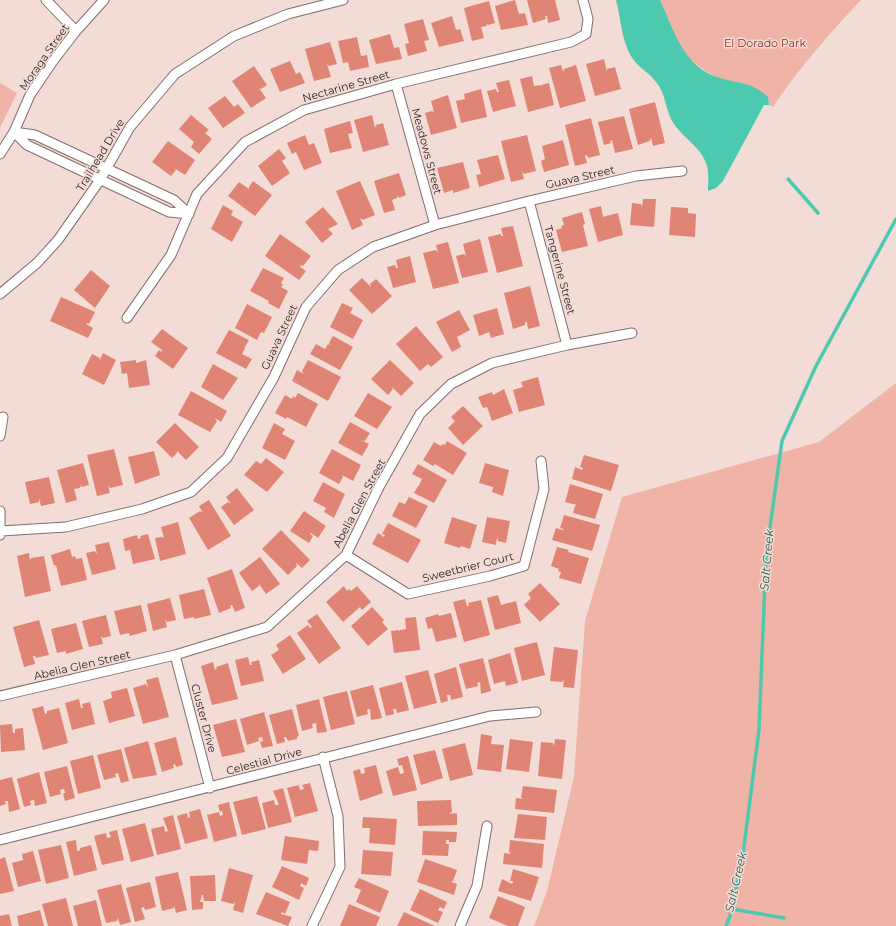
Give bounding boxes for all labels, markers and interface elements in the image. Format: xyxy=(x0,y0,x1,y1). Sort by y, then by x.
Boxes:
street label: Moraga Street xyxy=(16,21,72,93)
park label: El Dorado Park xyxy=(724,36,806,50)
street label: Nectarine Street xyxy=(301,67,392,105)
street label: Meadows Street xyxy=(409,106,445,196)
street label: Trailhead Drive xyxy=(73,116,127,194)
street label: Guava Street xyxy=(544,162,617,192)
street label: Tangerine Street xyxy=(541,224,579,317)
street label: Guava Street xyxy=(258,302,300,372)
street label: Abelia Glen Street xyxy=(330,456,389,550)
water label: Salt Creek xyxy=(756,528,777,591)
street label: Sweetbrier Court xyxy=(421,549,516,585)
street label: Abelia Glen Street xyxy=(32,647,132,683)
street label: Cluster Drive xyxy=(188,682,220,754)
street label: Celestial Drive xyxy=(225,744,304,778)
water label: Salt Creek xyxy=(721,849,750,914)

